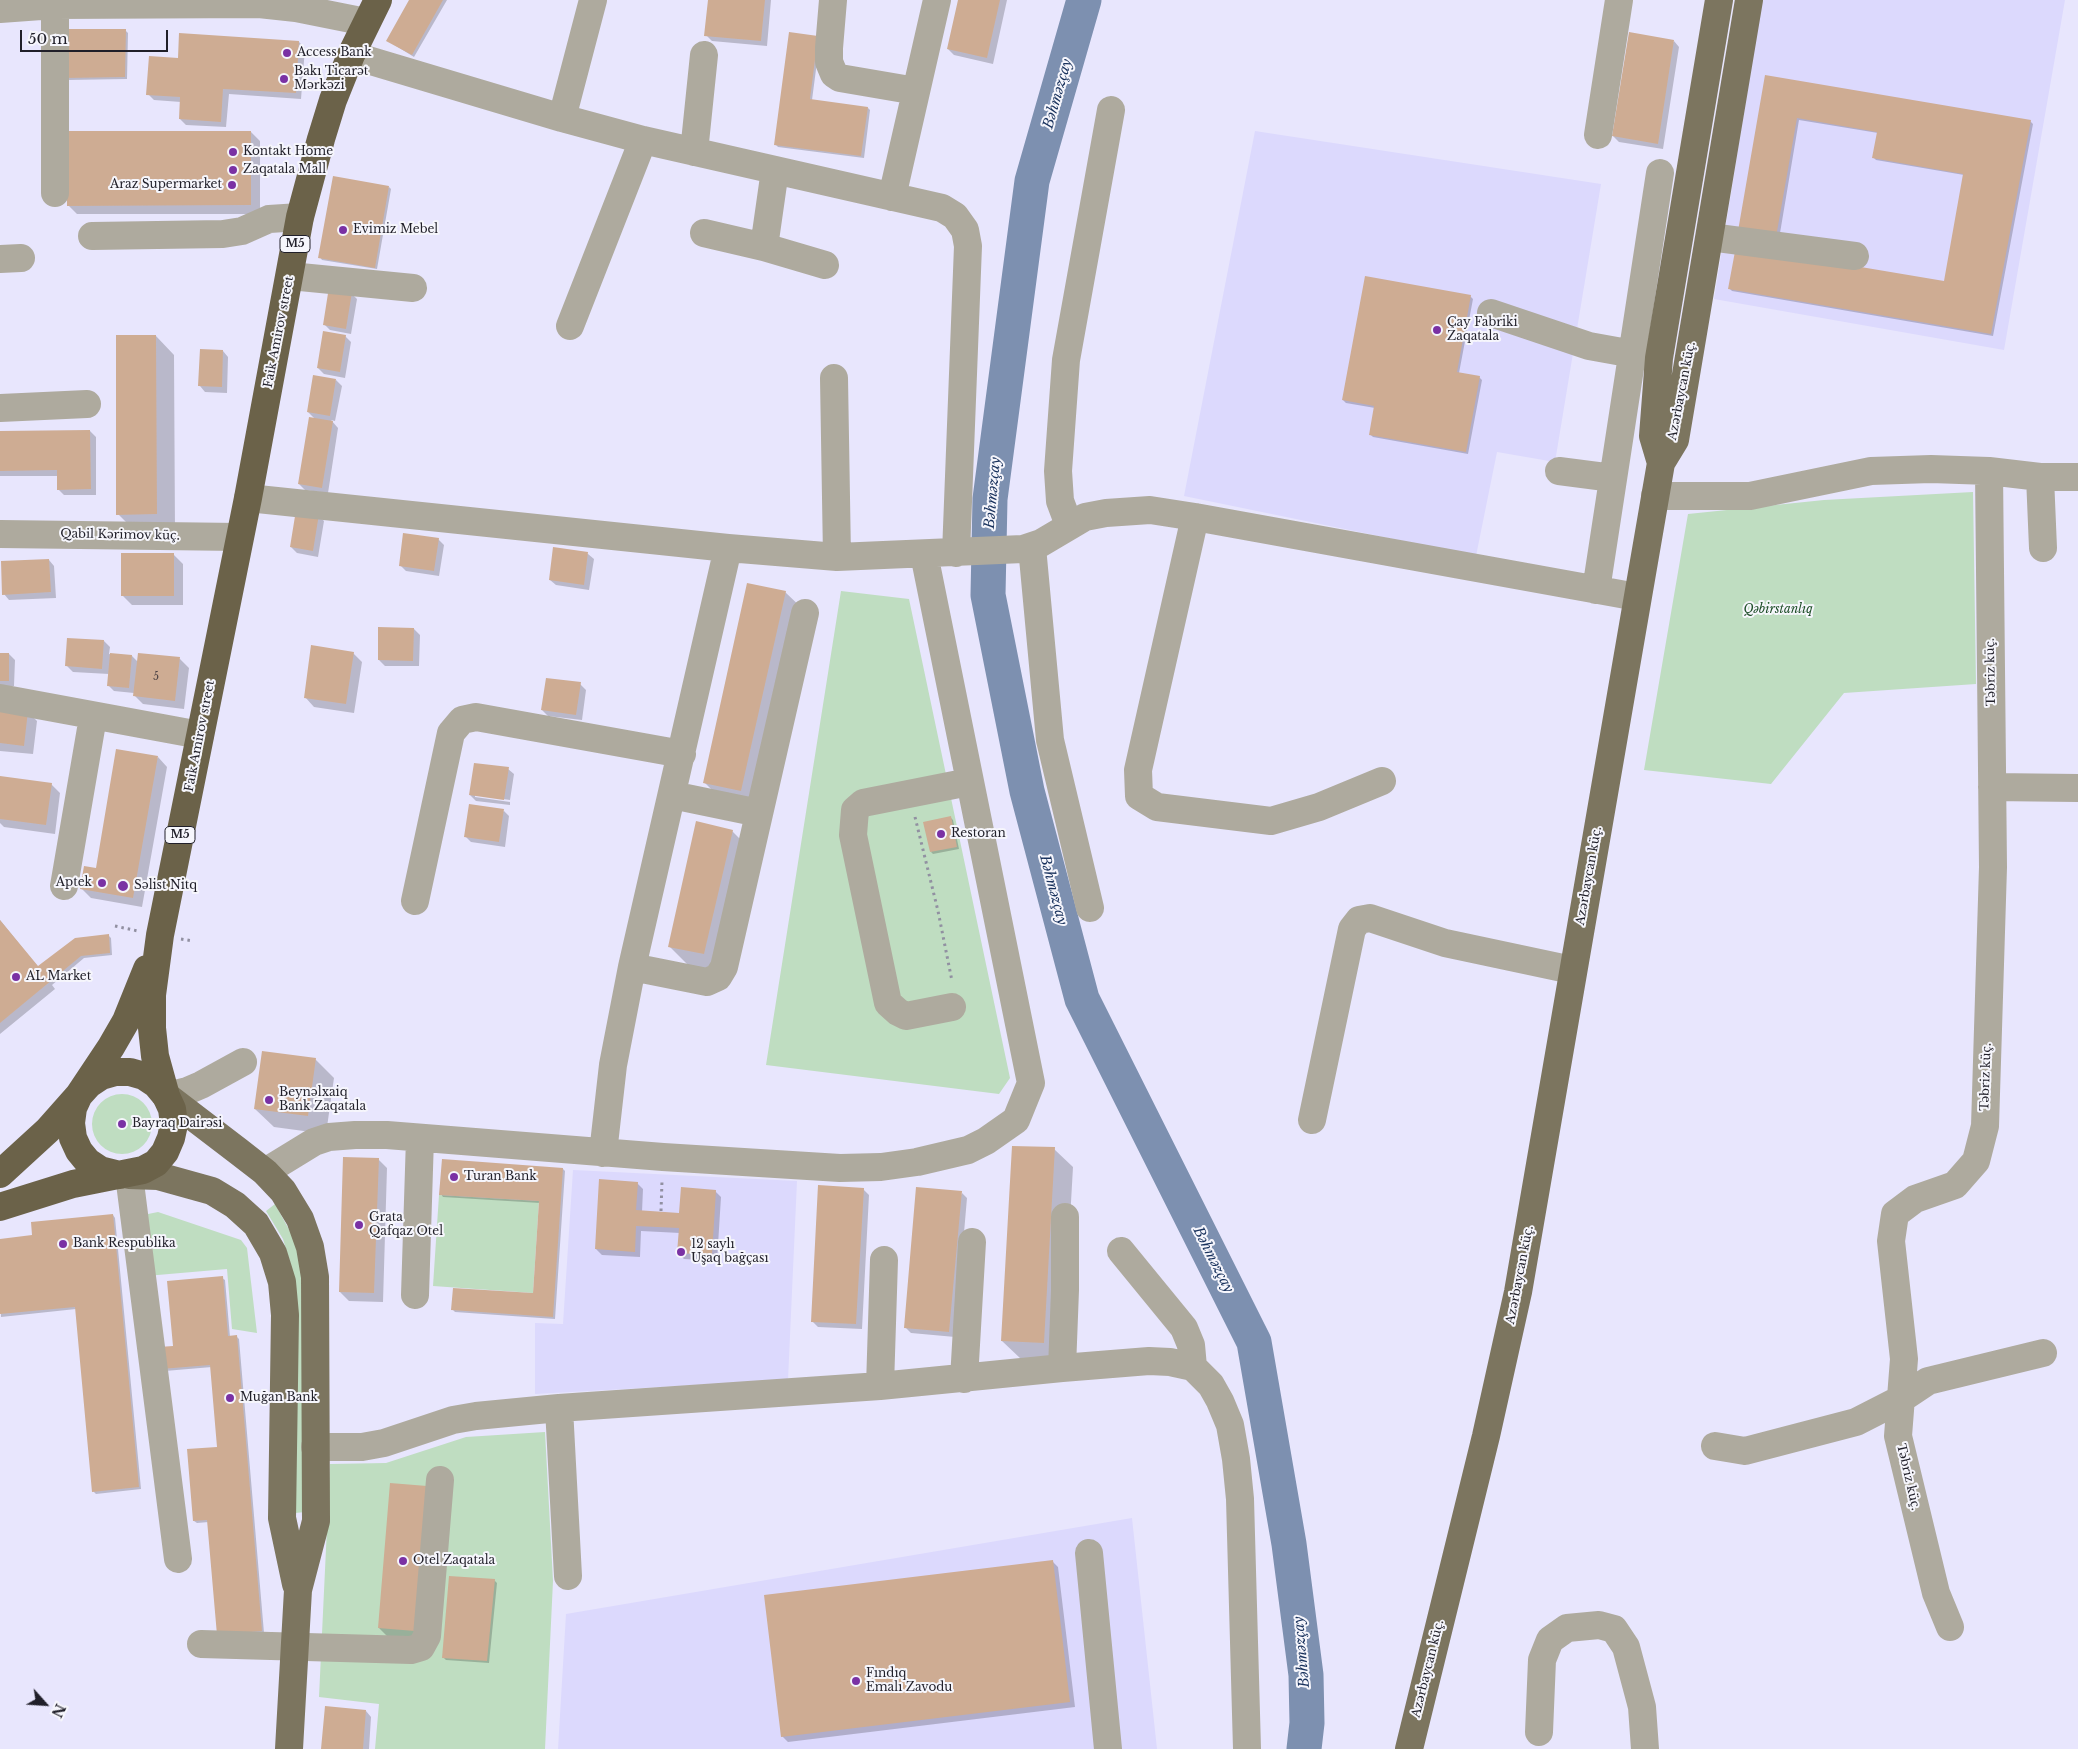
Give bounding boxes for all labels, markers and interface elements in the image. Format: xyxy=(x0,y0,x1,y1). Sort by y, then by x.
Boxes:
scale bar xyxy=(22,20,170,52)
text: 50 m xyxy=(28,29,68,48)
place label: Access Bank xyxy=(297,46,372,60)
marker: Access Bank xyxy=(281,47,293,59)
water label: Bəhməzçay xyxy=(1040,57,1076,131)
place label: Bakı Ticarət Mərkəzi xyxy=(294,65,368,93)
marker: Bakı Ticarət Mərkəzi xyxy=(278,73,290,85)
place label: Kontakt Home xyxy=(243,145,333,159)
marker: Kontakt Home xyxy=(227,146,239,158)
place label: Zaqatala Mall xyxy=(243,163,326,177)
marker: Zaqatala Mall xyxy=(227,164,239,176)
place label: Araz Supermarket xyxy=(110,178,222,192)
marker: Araz Supermarket xyxy=(226,179,238,191)
place label: Evimiz Mebel xyxy=(353,223,438,237)
marker: Evimiz Mebel xyxy=(337,224,349,236)
road number: M5 xyxy=(280,235,310,252)
street label: Faik Amirov street xyxy=(261,275,297,389)
place label: Çay Fabriki Zaqatala xyxy=(1447,316,1518,344)
marker: Çay Fabriki Zaqatala xyxy=(1431,324,1443,336)
street label: Azərbaycan küç. xyxy=(1665,341,1699,441)
water label: Bəhməzçay xyxy=(982,457,1004,529)
street label: Qabil Kərimov küç. xyxy=(60,527,180,543)
park label: Qəbirstanlıq xyxy=(1743,603,1813,617)
street label: Təbriz küç. xyxy=(1983,638,1999,706)
house number: 5 xyxy=(153,671,159,683)
street label: Faik Amirov street xyxy=(182,679,218,793)
street label: Azərbaycan küç. xyxy=(1573,825,1605,927)
road number: M5 xyxy=(165,826,195,844)
place label: Restoran xyxy=(951,827,1006,841)
marker: Restoran xyxy=(935,828,947,840)
water label: Bəhməzçay xyxy=(1036,853,1070,927)
place label: Aptek xyxy=(56,876,92,890)
marker: Aptek xyxy=(96,877,108,889)
marker: Səlist Nitq xyxy=(116,879,130,893)
place label: Səlist Nitq xyxy=(134,879,197,893)
place label: AL Market xyxy=(26,970,91,984)
marker: AL Market xyxy=(10,971,22,983)
street label: Təbriz küç. xyxy=(1978,1043,1994,1111)
place label: Beynəlxaiq Bank Zaqatala xyxy=(279,1086,366,1114)
marker: Beynəlxaiq Bank Zaqatala xyxy=(263,1094,275,1106)
place label: Bayraq Dairəsi xyxy=(132,1117,222,1131)
marker: Bayraq Dairəsi xyxy=(116,1118,128,1130)
place label: Turan Bank xyxy=(464,1170,537,1184)
marker: Turan Bank xyxy=(448,1171,460,1183)
place label: Grata Qafqaz Otel xyxy=(369,1211,443,1239)
marker: Grata Qafqaz Otel xyxy=(353,1219,365,1231)
water label: Bəhməzçay xyxy=(1189,1224,1237,1296)
street label: Azərbaycan küç. xyxy=(1503,1225,1537,1325)
place label: Bank Respublika xyxy=(73,1237,176,1251)
marker: Bank Respublika xyxy=(57,1238,69,1250)
place label: 12 saylı Uşaq bağçası xyxy=(691,1238,769,1266)
marker: 12 saylı Uşaq bağçası xyxy=(675,1246,687,1258)
place label: Muğan Bank xyxy=(240,1391,318,1405)
marker: Muğan Bank xyxy=(224,1392,236,1404)
street label: Təbriz küç. xyxy=(1893,1442,1923,1512)
place label: Otel Zaqatala xyxy=(413,1554,495,1568)
marker: Otel Zaqatala xyxy=(397,1555,409,1567)
water label: Bəhməzçay xyxy=(1291,1616,1313,1688)
street label: Azərbaycan küç. xyxy=(1409,1619,1447,1719)
place label: Fındıq Emalı Zavodu xyxy=(866,1667,952,1695)
marker: Fındıq Emalı Zavodu xyxy=(850,1675,862,1687)
north arrow xyxy=(20,1679,70,1729)
text: N xyxy=(48,1701,69,1720)

